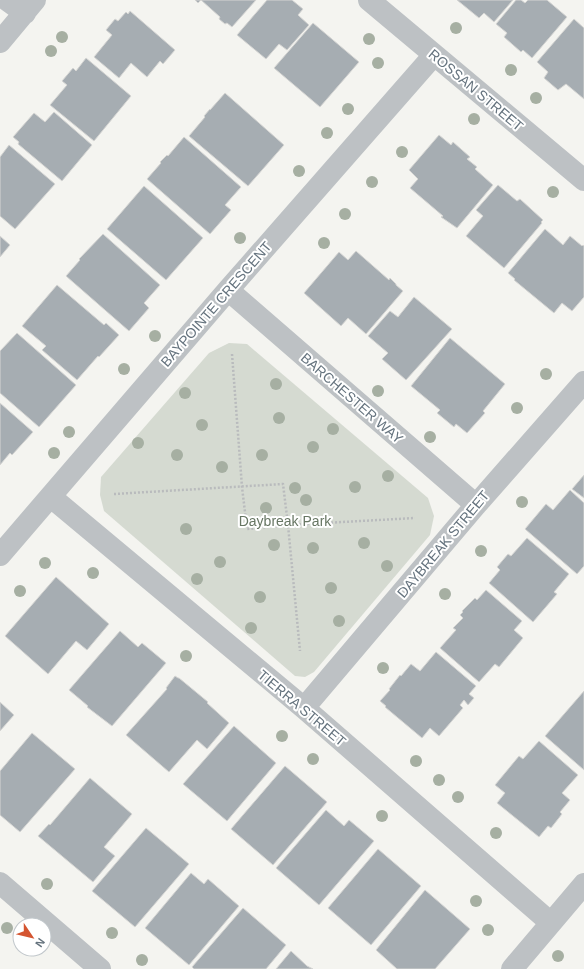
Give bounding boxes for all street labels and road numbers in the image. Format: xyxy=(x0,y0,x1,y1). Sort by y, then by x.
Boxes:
street label: ROSSAN STREET xyxy=(426,46,527,134)
street label: BAYPOINTE CRESCENT xyxy=(157,238,275,370)
street label: BARCHESTER WAY xyxy=(298,349,407,447)
street label: DAYBREAK STREET xyxy=(394,487,493,601)
street label: TIERRA STREET xyxy=(255,667,349,750)

